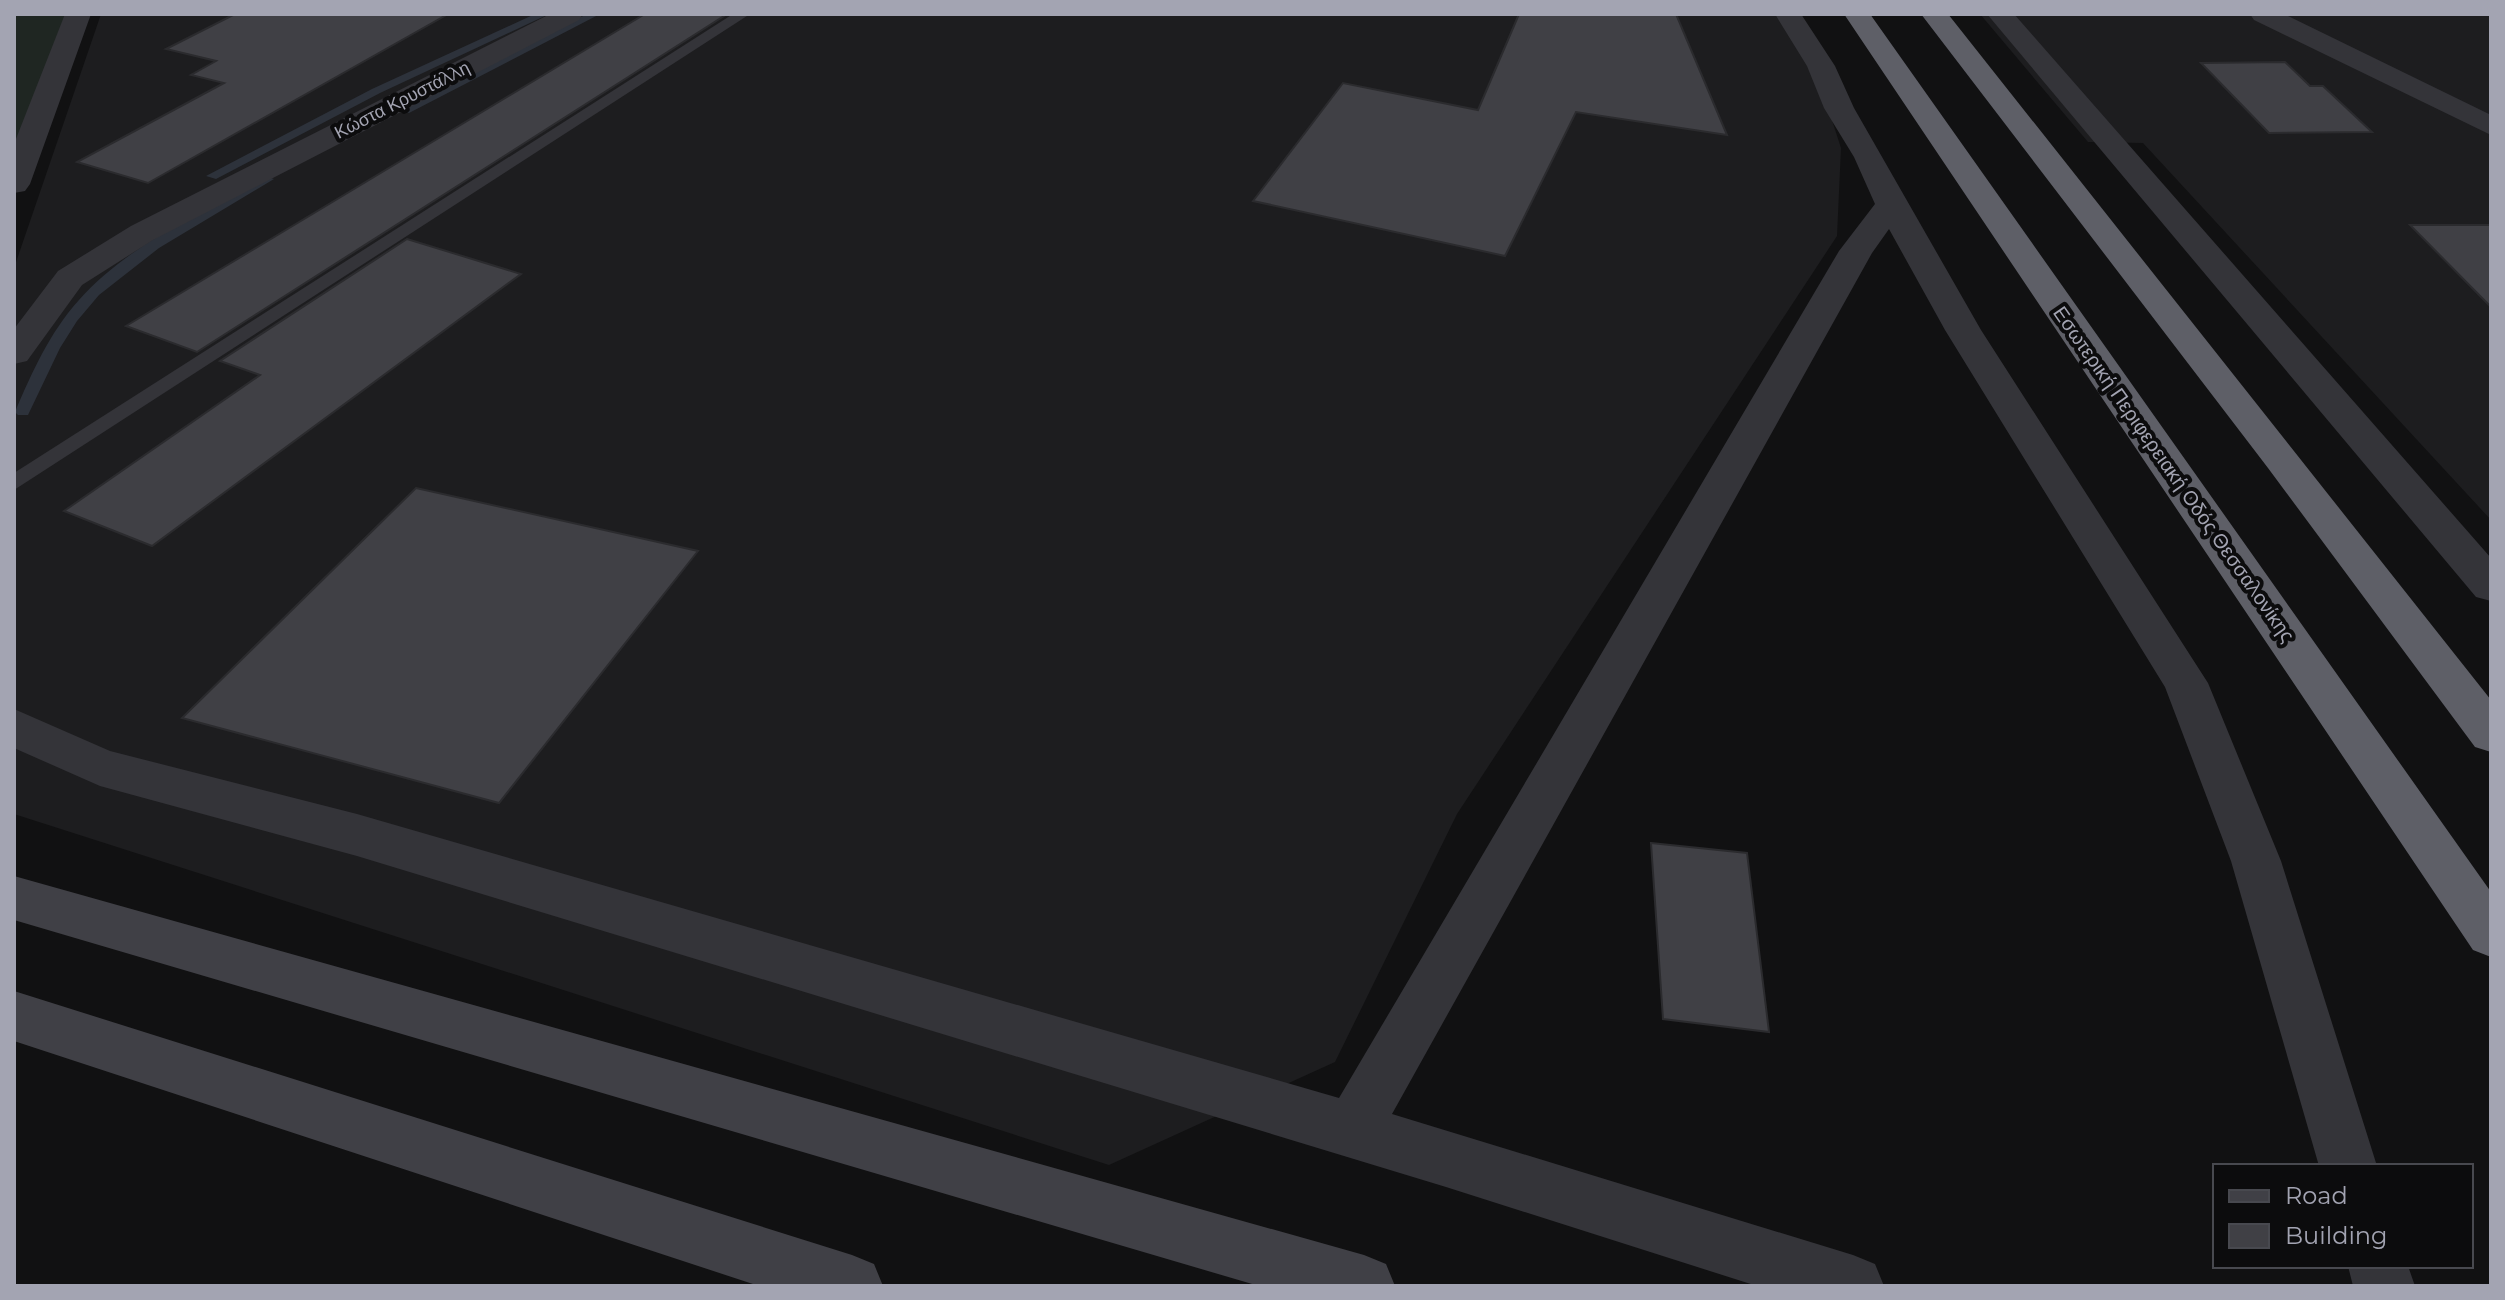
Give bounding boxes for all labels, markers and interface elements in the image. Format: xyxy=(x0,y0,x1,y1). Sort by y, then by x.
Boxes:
street label: Κώστα Κρυστάλλη xyxy=(331,56,473,144)
street label: Εσωτερική Περιφερειακή Οδός Θεσσαλονίκης xyxy=(2048,302,2300,647)
legend xyxy=(2213,1164,2473,1268)
text: Road xyxy=(2285,1181,2348,1210)
text: Building xyxy=(2285,1221,2388,1250)

